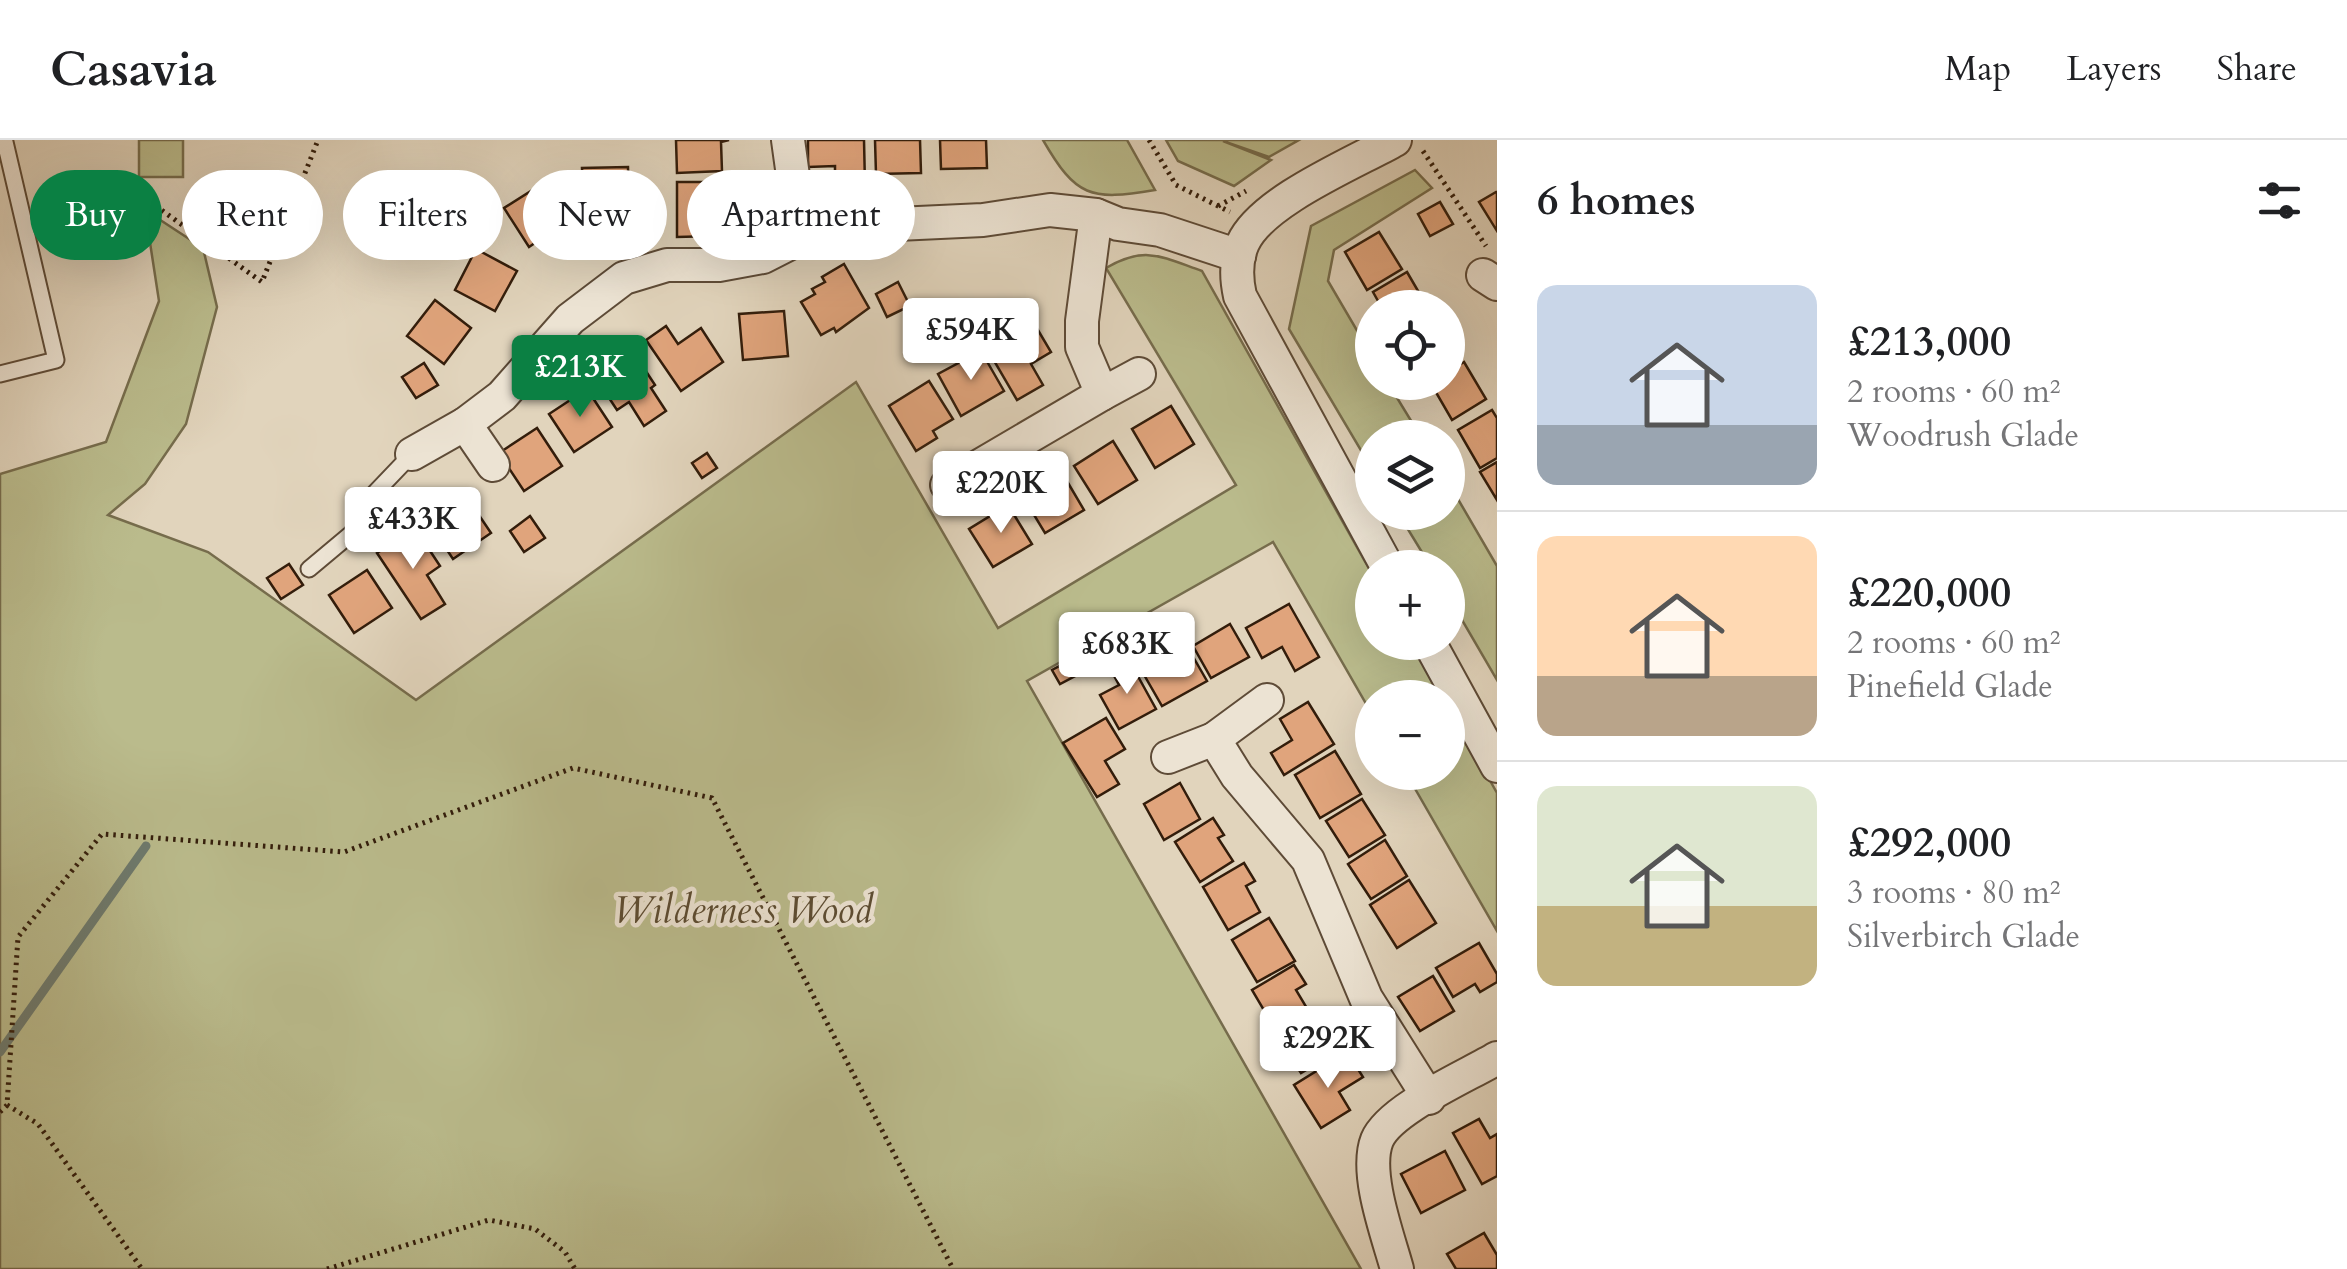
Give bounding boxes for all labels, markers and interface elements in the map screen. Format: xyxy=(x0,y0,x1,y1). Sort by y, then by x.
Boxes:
text: Casavia xyxy=(50,37,217,102)
text: Map xyxy=(1945,45,2011,93)
text: Layers xyxy=(2066,45,2161,93)
text: Share xyxy=(2216,45,2297,93)
chip: Buy xyxy=(30,170,162,260)
chip: Rent xyxy=(182,170,323,260)
chip: Filters xyxy=(343,170,503,260)
chip: New xyxy=(523,170,667,260)
chip: Apartment xyxy=(687,170,915,260)
text: 6 homes xyxy=(1537,172,1695,229)
icon: filters xyxy=(2252,173,2307,228)
map controls xyxy=(1355,290,1465,790)
button: locate xyxy=(1355,290,1465,400)
pin: £594K xyxy=(901,298,1041,383)
text: £594K xyxy=(925,308,1017,352)
text: £213,000 xyxy=(1847,313,2011,370)
icon: home xyxy=(1617,325,1737,445)
pin: £213K xyxy=(510,335,650,420)
text: £213K xyxy=(534,345,626,389)
text: 2 rooms · 60 m² xyxy=(1847,370,2060,414)
text: Woodrush Glade xyxy=(1847,414,2079,458)
button: layers xyxy=(1355,420,1465,530)
pin: £220K xyxy=(931,451,1071,536)
text: £220K xyxy=(955,461,1047,505)
pin: £433K xyxy=(343,487,483,572)
text: £433K xyxy=(367,497,459,541)
button: + xyxy=(1355,550,1465,660)
text: £220,000 xyxy=(1847,564,2011,621)
icon: home xyxy=(1617,576,1737,696)
pin: £683K xyxy=(1057,612,1197,697)
text: 2 rooms · 60 m² xyxy=(1847,621,2060,665)
text: £683K xyxy=(1081,622,1173,666)
text: Pinefield Glade xyxy=(1847,665,2053,709)
button: − xyxy=(1355,680,1465,790)
text: £292,000 xyxy=(1847,814,2011,871)
icon: home xyxy=(1617,826,1737,946)
text: 3 rooms · 80 m² xyxy=(1847,871,2060,915)
park label: Wilderness Wood xyxy=(613,884,874,936)
text: Silverbirch Glade xyxy=(1847,915,2080,959)
pin: £292K xyxy=(1258,1006,1398,1091)
text: £292K xyxy=(1282,1016,1374,1060)

